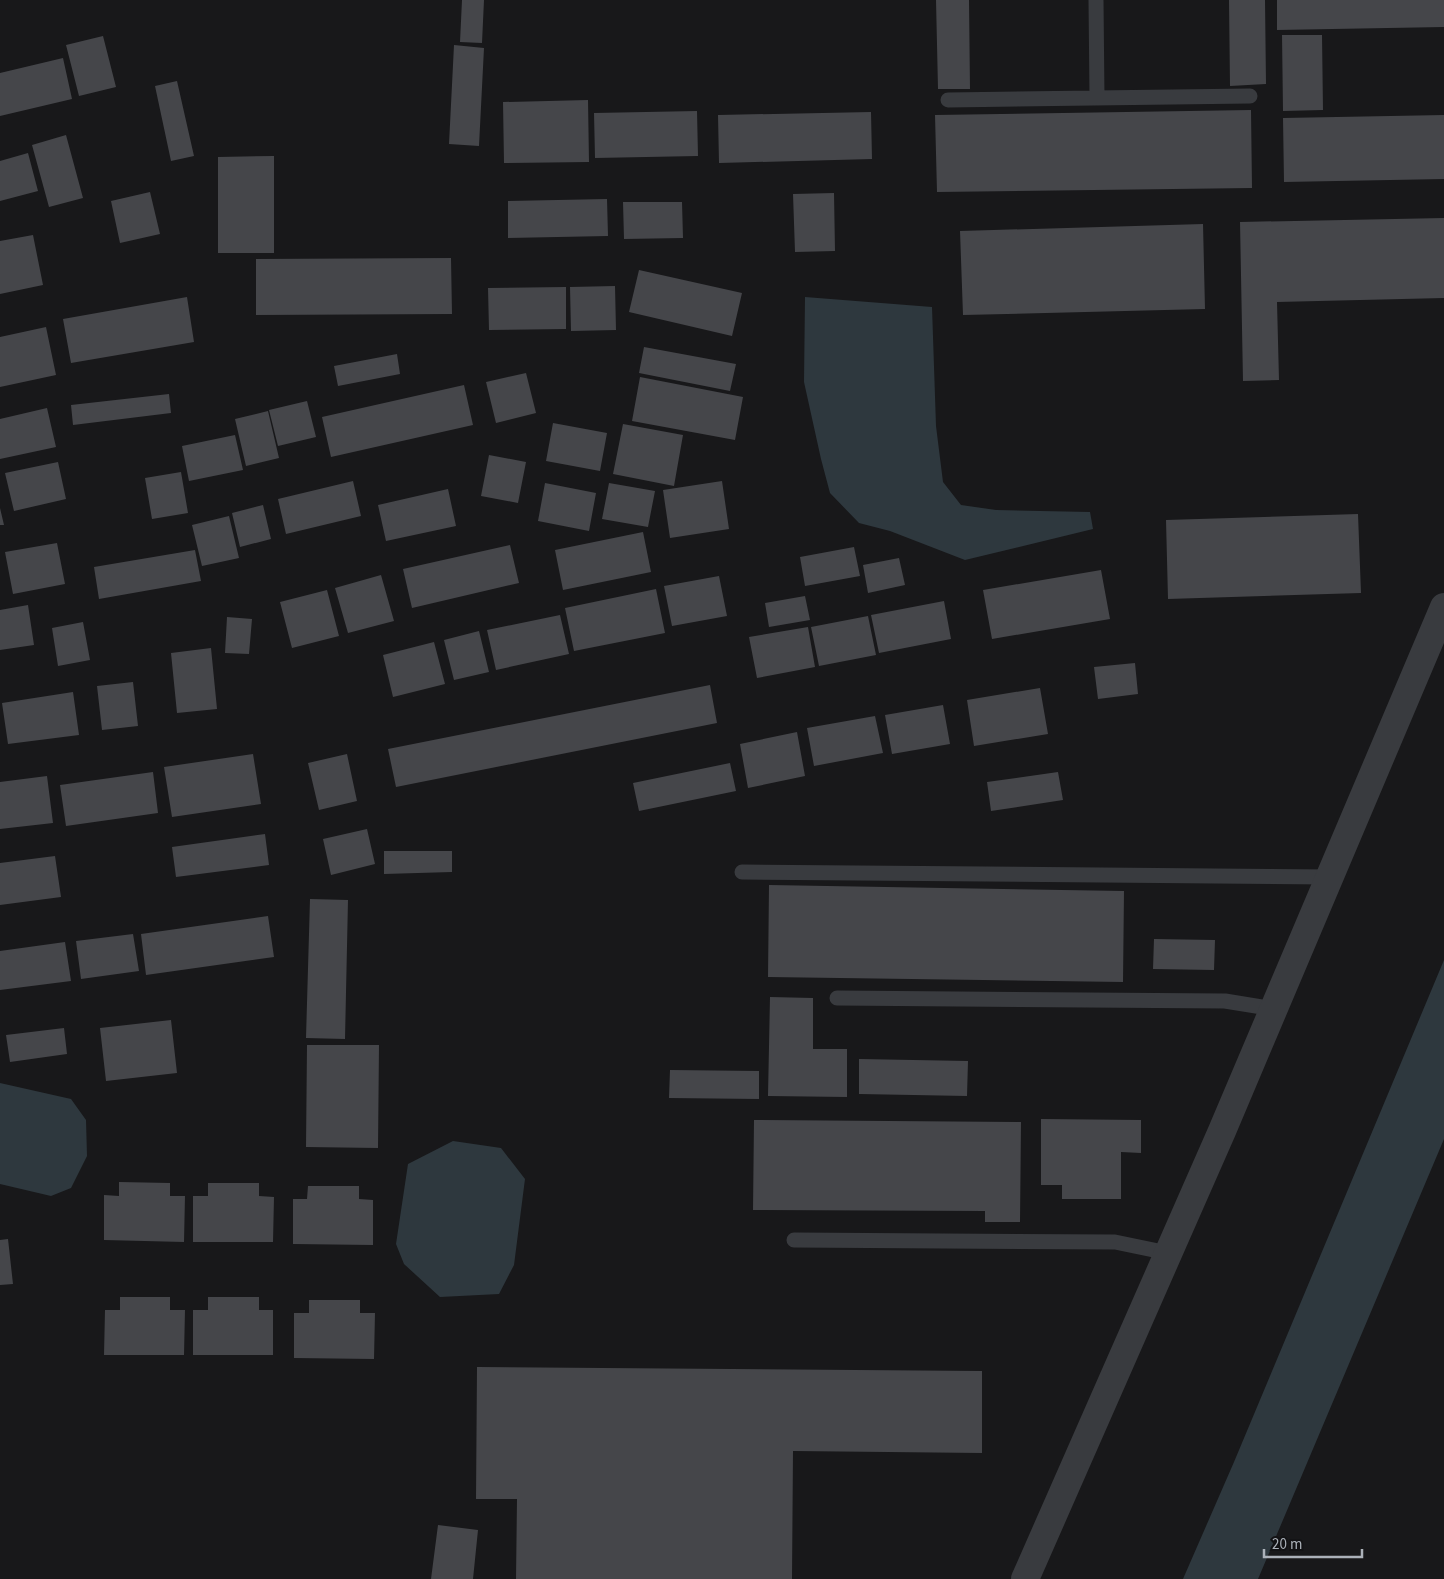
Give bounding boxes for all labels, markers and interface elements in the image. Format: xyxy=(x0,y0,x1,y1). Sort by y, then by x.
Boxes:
scale bar xyxy=(1264,1526,1362,1558)
text: 20 m xyxy=(1272,1534,1302,1555)

